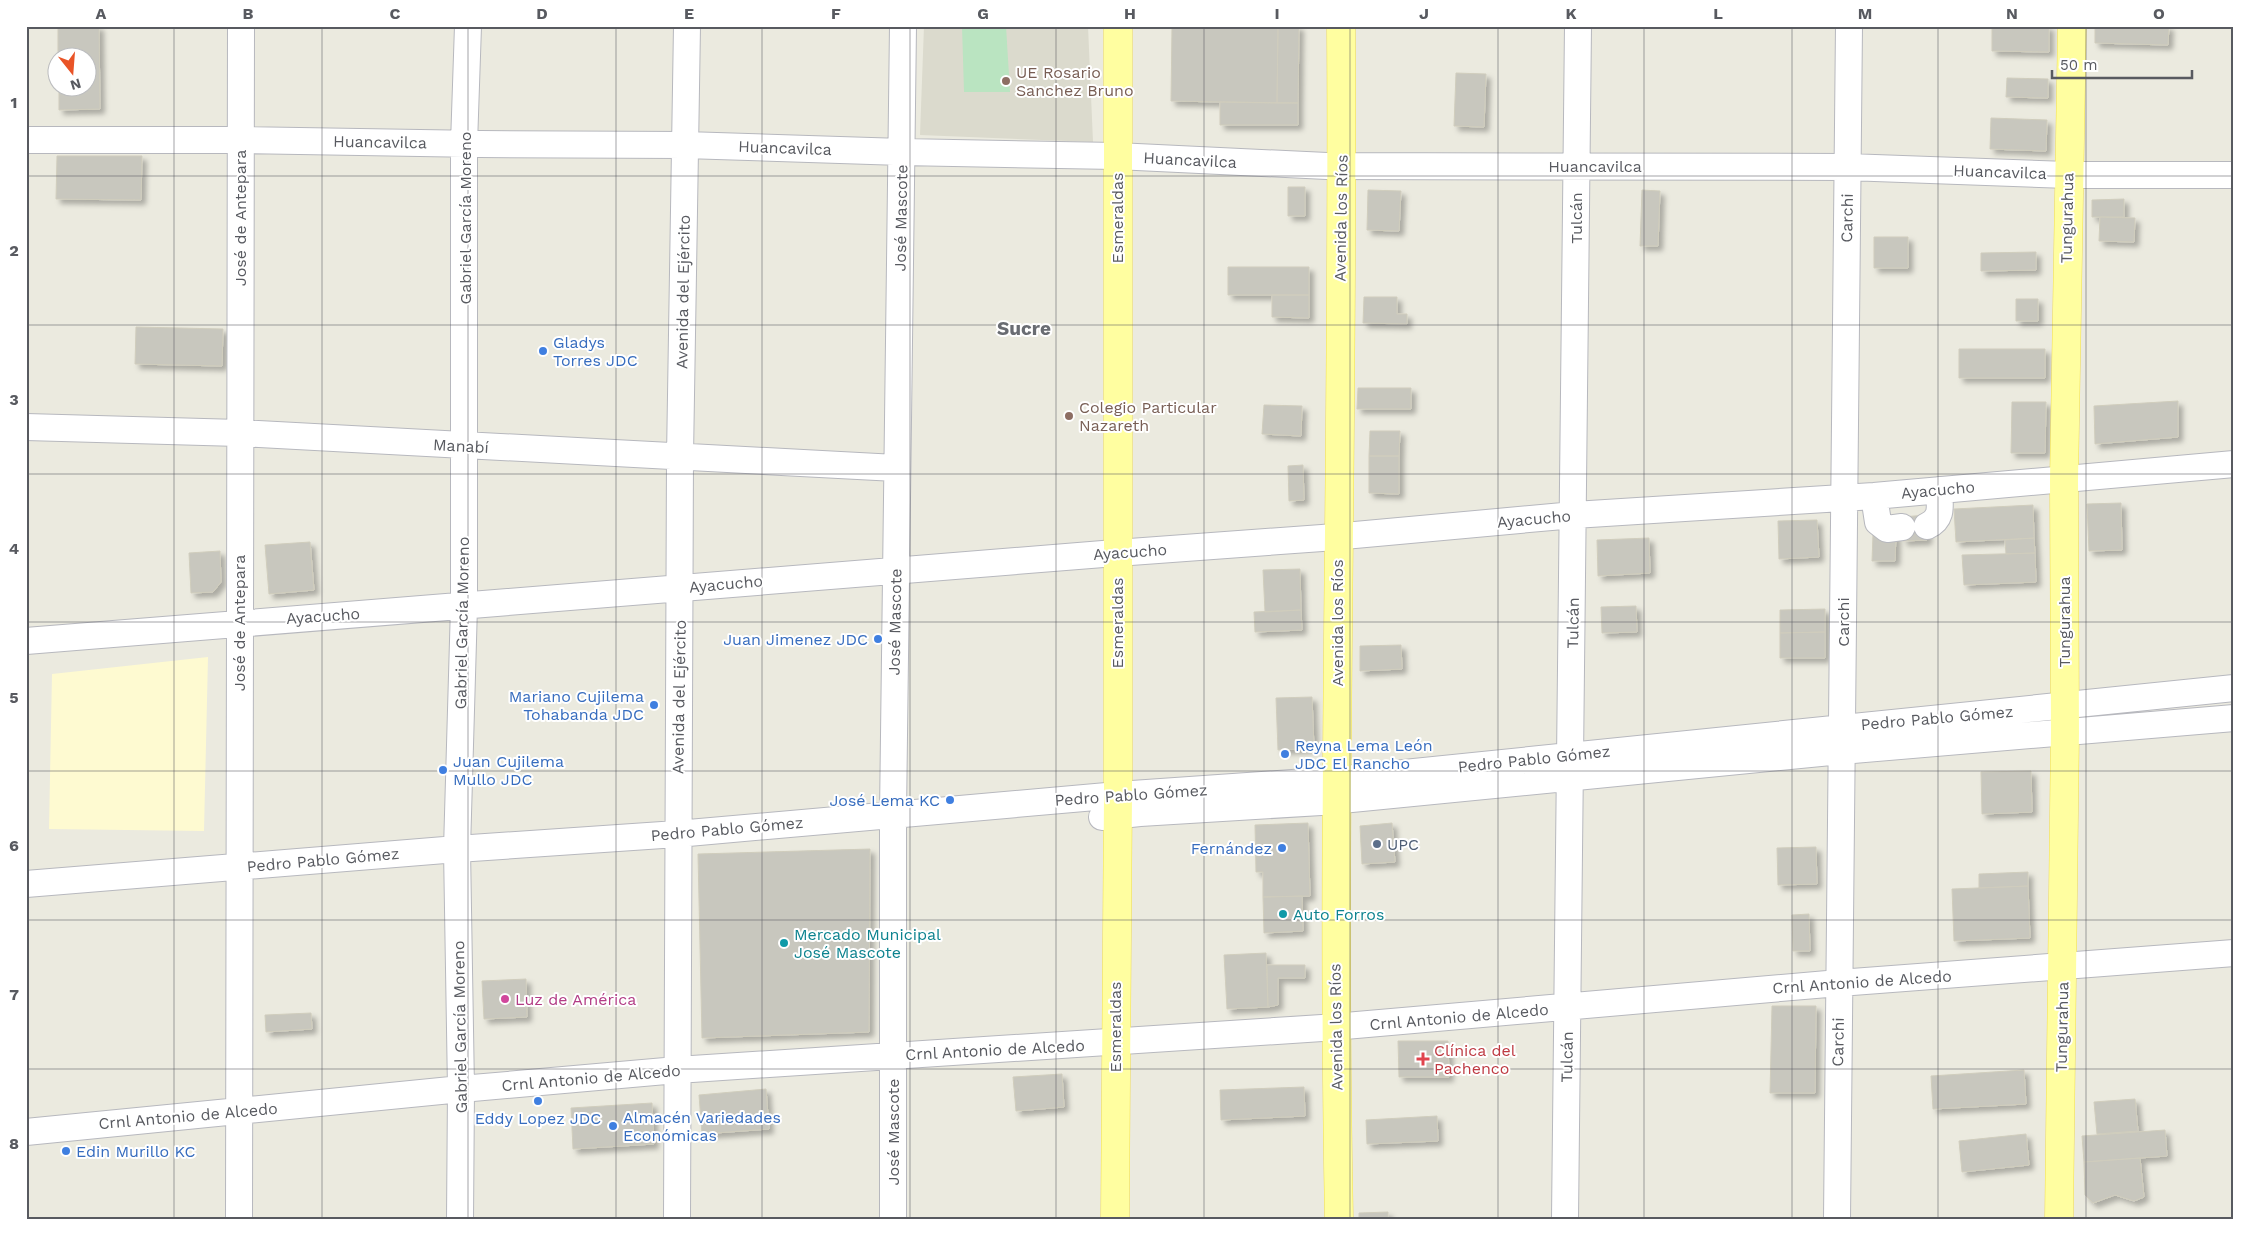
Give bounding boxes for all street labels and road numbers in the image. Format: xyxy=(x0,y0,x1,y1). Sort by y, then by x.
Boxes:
street label: Huancavilca xyxy=(333,132,427,152)
street label: Gabriel García Moreno xyxy=(456,132,475,304)
street label: Huancavilca xyxy=(738,137,832,159)
street label: Huancavilca xyxy=(1143,148,1237,172)
street label: José de Antepara xyxy=(231,150,250,286)
street label: Avenida los Ríos xyxy=(1330,154,1352,282)
street label: Huancavilca xyxy=(1548,157,1642,176)
street label: Huancavilca xyxy=(1953,161,2047,183)
street label: José Mascote xyxy=(891,164,911,272)
street label: Tungurahua xyxy=(2057,172,2077,264)
street label: Esmeraldas xyxy=(1108,173,1127,263)
street label: Tulcán xyxy=(1567,192,1586,244)
street label: Carchi xyxy=(1837,193,1857,243)
street label: Avenida del Ejército xyxy=(672,215,694,369)
street label: Manabí xyxy=(433,435,489,457)
street label: Ayacucho xyxy=(1900,477,1976,503)
street label: Ayacucho xyxy=(1496,506,1572,532)
street label: Gabriel García Moreno xyxy=(451,536,473,710)
street label: Ayacucho xyxy=(1092,540,1168,564)
street label: José de Antepara xyxy=(230,555,249,691)
street label: Avenida los Ríos xyxy=(1328,559,1347,687)
street label: José Mascote xyxy=(885,568,905,676)
street label: Ayacucho xyxy=(688,571,764,597)
street label: Tungurahua xyxy=(2055,577,2074,667)
street label: Esmeraldas xyxy=(1108,578,1127,668)
street label: Tulcán xyxy=(1563,597,1583,649)
street label: Carchi xyxy=(1834,597,1853,647)
street label: Ayacucho xyxy=(285,604,361,628)
street label: Avenida del Ejército xyxy=(668,620,690,774)
street label: Pedro Pablo Gómez xyxy=(1860,702,2014,734)
street label: Pedro Pablo Gómez xyxy=(1457,742,1611,776)
street label: Pedro Pablo Gómez xyxy=(1054,780,1208,810)
street label: Pedro Pablo Gómez xyxy=(650,813,804,845)
street label: Pedro Pablo Gómez xyxy=(246,844,400,876)
street label: Gabriel García Moreno xyxy=(449,940,471,1114)
street label: Avenida los Ríos xyxy=(1325,963,1347,1091)
street label: Crnl Antonio de Alcedo xyxy=(1772,966,1952,998)
street label: Tungurahua xyxy=(2052,981,2072,1073)
street label: Esmeraldas xyxy=(1106,982,1125,1072)
street label: Crnl Antonio de Alcedo xyxy=(1369,1000,1549,1034)
street label: Carchi xyxy=(1828,1017,1848,1067)
street label: Tulcán xyxy=(1557,1031,1577,1083)
street label: Crnl Antonio de Alcedo xyxy=(905,1036,1085,1064)
street label: Crnl Antonio de Alcedo xyxy=(501,1061,681,1095)
street label: José Mascote xyxy=(884,1078,903,1186)
street label: Crnl Antonio de Alcedo xyxy=(98,1099,278,1133)

